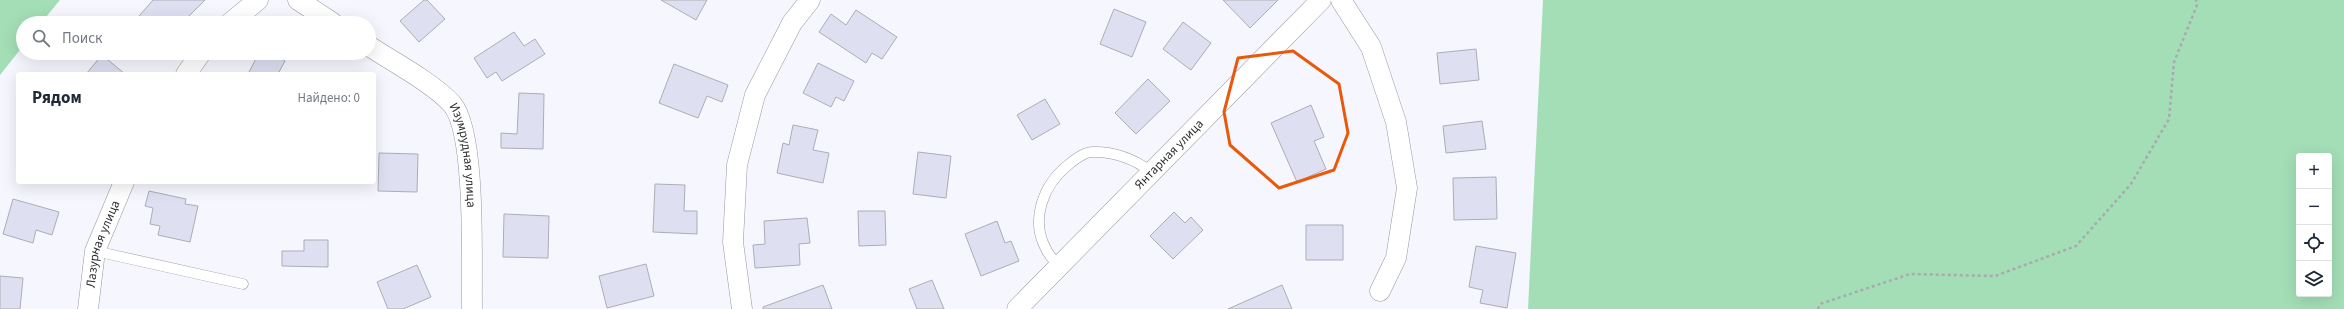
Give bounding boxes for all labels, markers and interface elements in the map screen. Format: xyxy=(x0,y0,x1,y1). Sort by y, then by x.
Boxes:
search box xyxy=(16,16,376,60)
icon: search xyxy=(30,27,52,49)
text: Поиск xyxy=(62,28,103,49)
text: Рядом xyxy=(32,86,82,110)
text: Найдено: 0 xyxy=(298,89,360,107)
street label: Изумрудная улица xyxy=(445,99,480,208)
street label: Янтарная улица xyxy=(1131,115,1208,193)
map controls xyxy=(2296,153,2332,297)
button: + xyxy=(2296,153,2332,189)
button: − xyxy=(2296,189,2332,225)
street label: Лазурная улица xyxy=(82,198,124,289)
button: locate xyxy=(2296,225,2332,261)
button: layers xyxy=(2296,261,2332,297)

